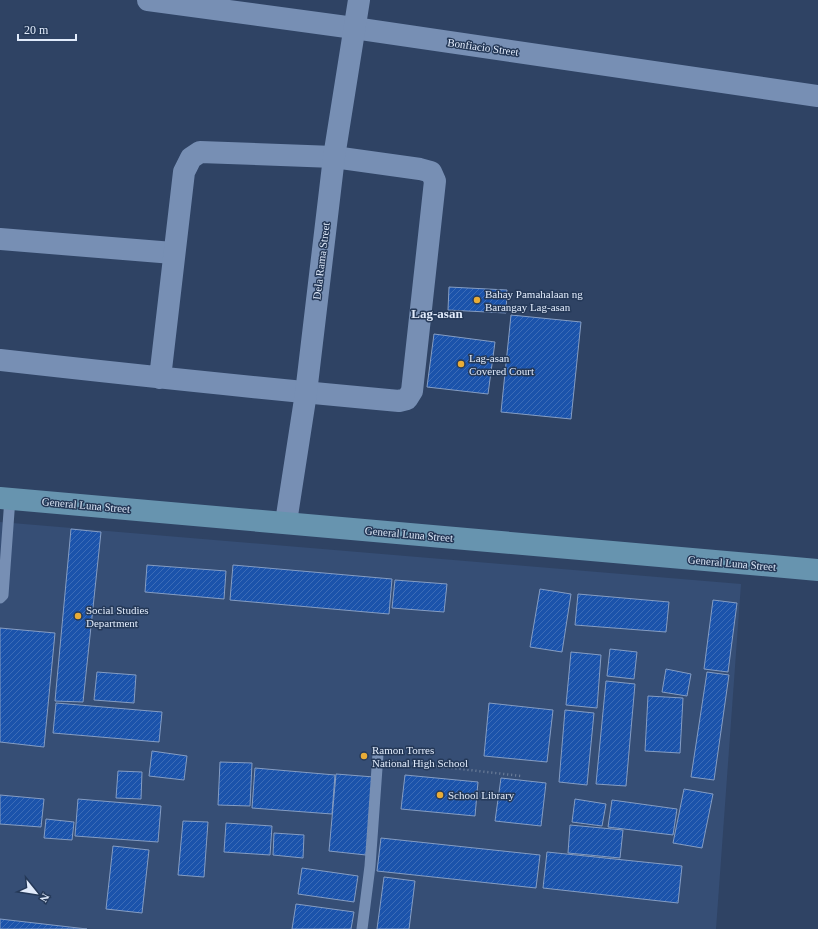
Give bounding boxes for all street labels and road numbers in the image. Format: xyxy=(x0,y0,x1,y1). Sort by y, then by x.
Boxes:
street label: Bonfiacio Street xyxy=(447,36,519,58)
street label: Dela Rama Street xyxy=(310,222,332,300)
street label: General Luna Street xyxy=(41,495,131,515)
street label: General Luna Street xyxy=(364,524,454,544)
street label: General Luna Street xyxy=(687,553,777,573)

